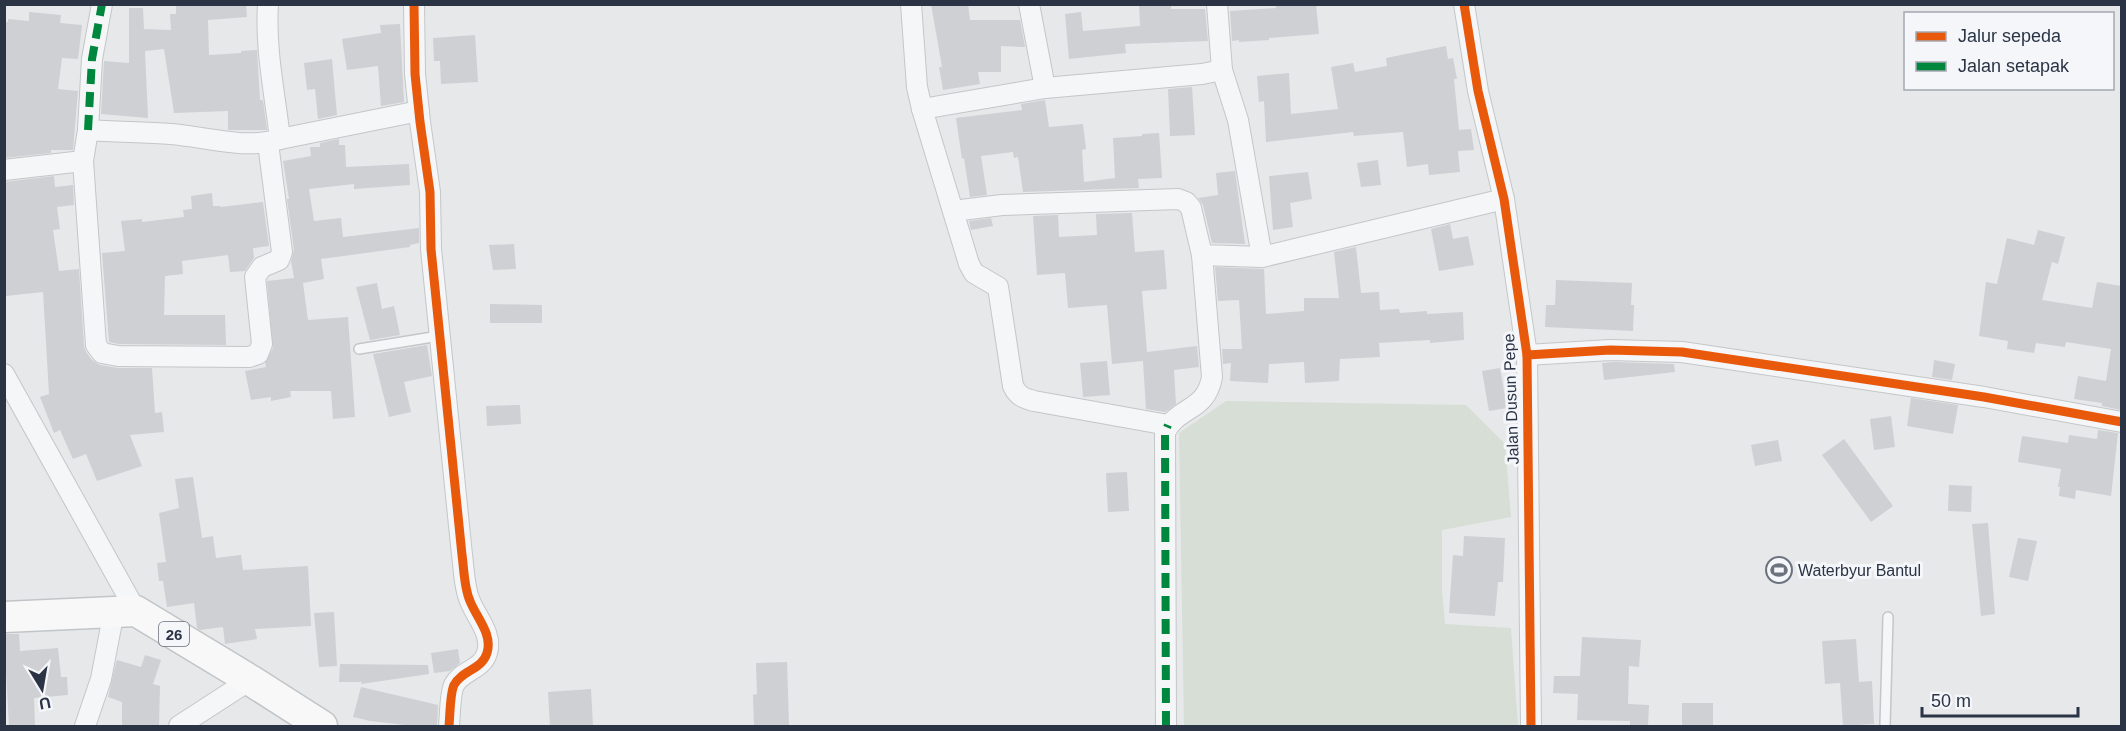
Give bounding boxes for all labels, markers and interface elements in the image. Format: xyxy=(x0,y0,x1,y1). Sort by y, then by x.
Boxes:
legend xyxy=(1904,12,2114,90)
text: Jalur sepeda xyxy=(1958,26,2062,46)
text: Jalan setapak xyxy=(1958,56,2070,76)
street label: Jalan Dusun Pepe xyxy=(1500,333,1522,465)
sports icon: Waterbyur Bantul xyxy=(1764,555,1794,585)
place label: Waterbyur Bantul xyxy=(1798,562,1921,579)
road number: 26 xyxy=(159,622,189,646)
north arrow xyxy=(12,659,72,719)
scale bar xyxy=(1922,680,2078,718)
text: 50 m xyxy=(1931,691,1971,711)
text: U xyxy=(37,694,52,713)

